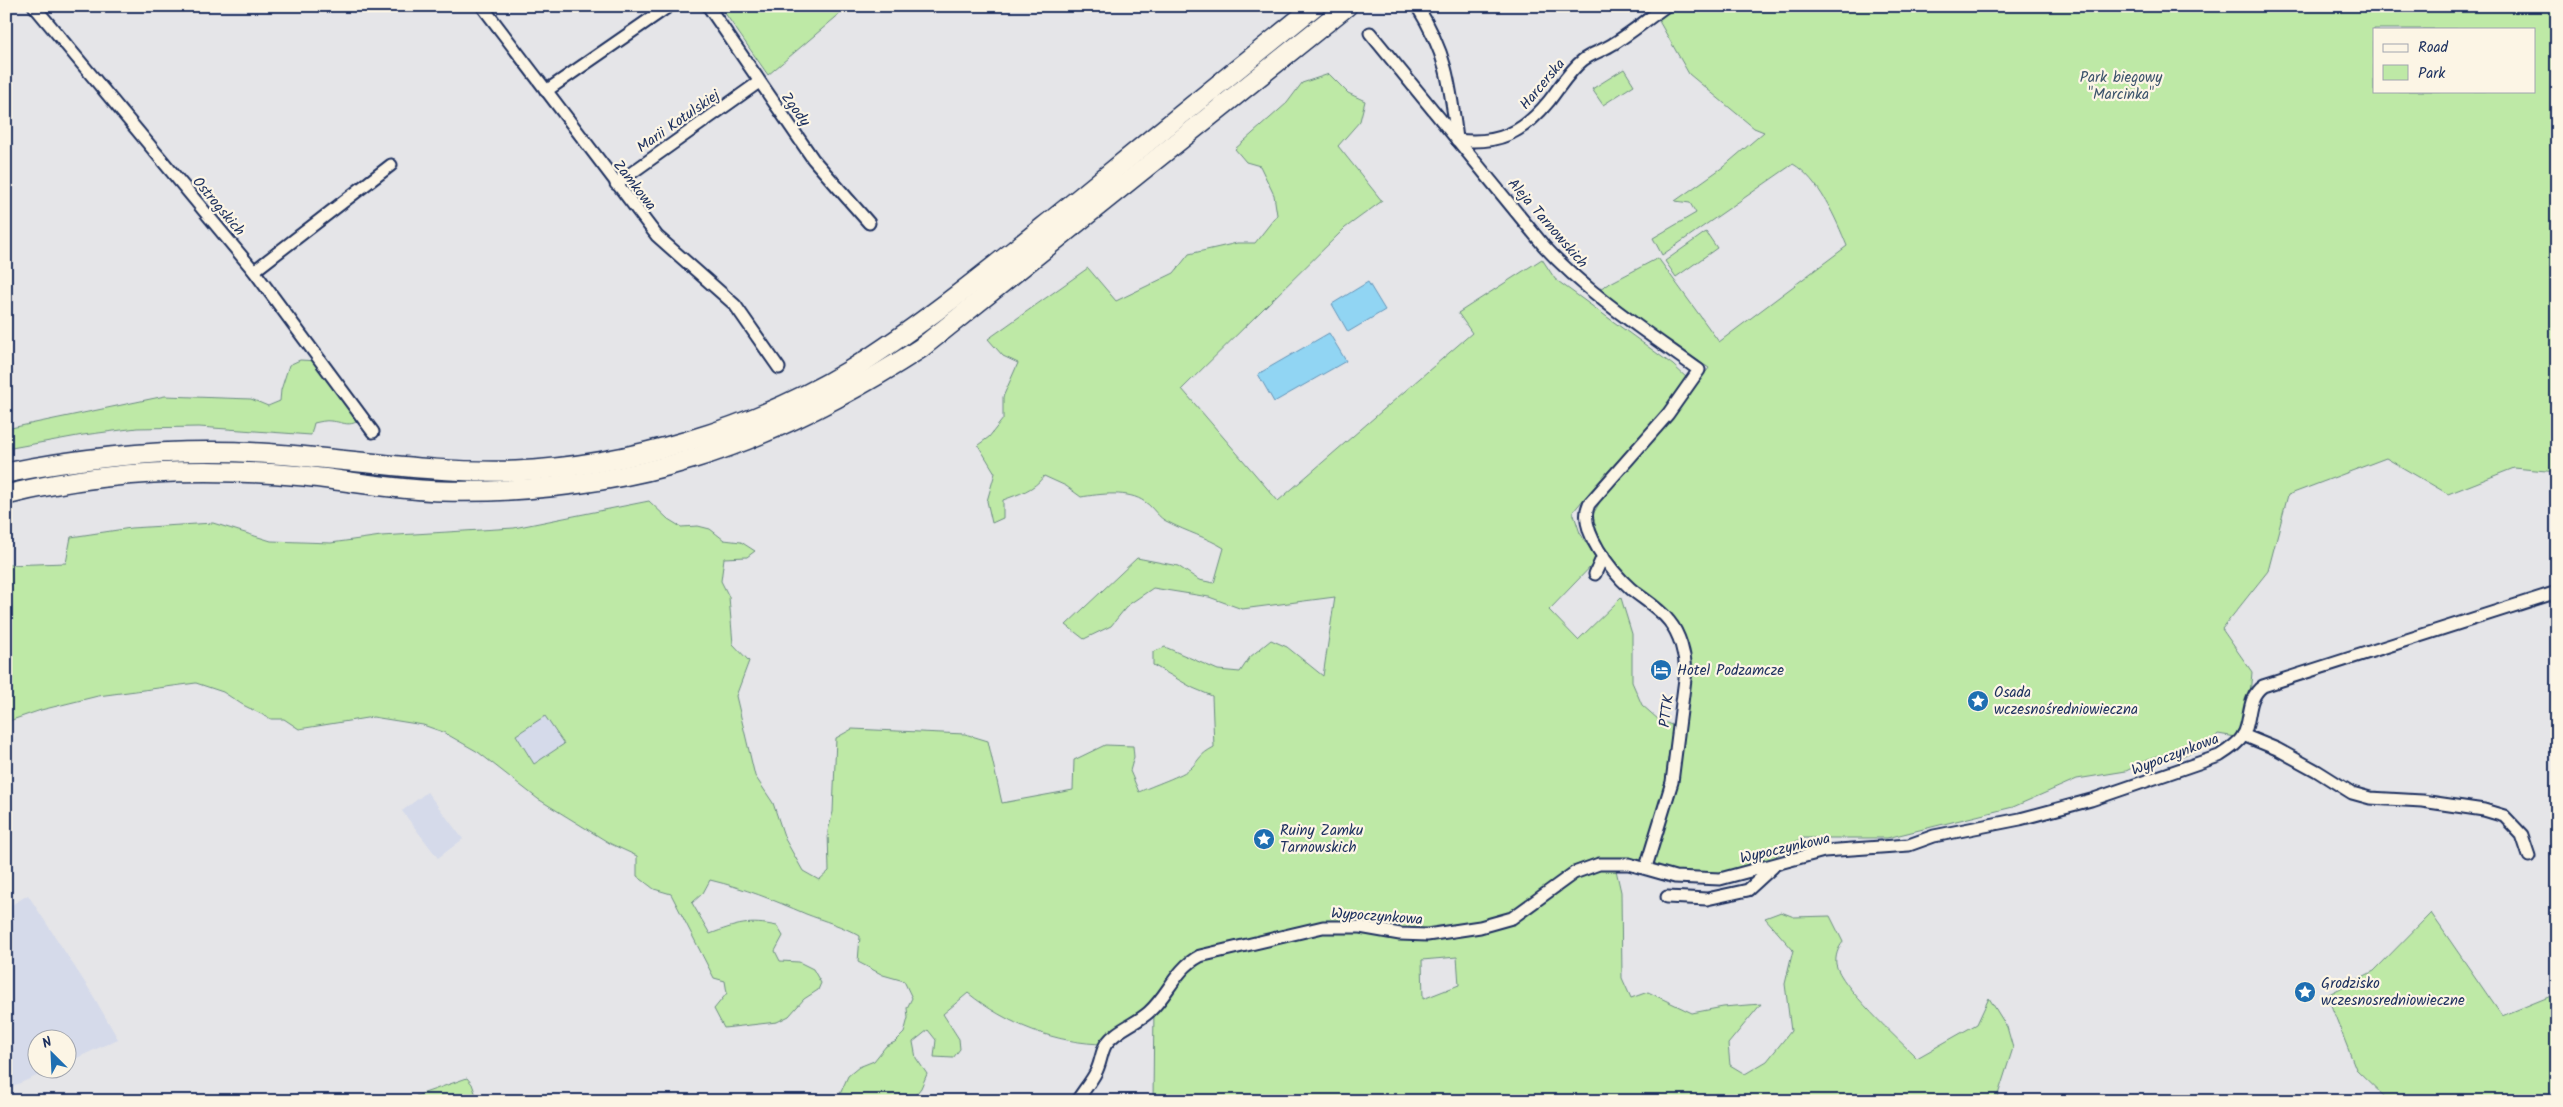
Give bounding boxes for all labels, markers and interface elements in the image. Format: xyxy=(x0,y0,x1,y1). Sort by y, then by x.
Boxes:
legend xyxy=(2373,28,2536,92)
text: Road xyxy=(2418,36,2449,60)
street label: Harcerska xyxy=(1514,54,1572,116)
text: Park xyxy=(2418,62,2446,86)
park label: Park biegowy "Marcinka" xyxy=(2080,66,2163,107)
street label: Marii Kotulskiej xyxy=(632,84,726,159)
street label: Zgody xyxy=(774,87,817,133)
street label: Zamkowa xyxy=(607,155,662,216)
street label: Ostrogskich xyxy=(186,171,251,242)
street label: Aleja Tarnowskich xyxy=(1501,173,1593,274)
hotel icon: Hotel Podzamcze xyxy=(1649,658,1673,682)
place label: Hotel Podzamcze xyxy=(1677,659,1784,683)
place label: Osada wczesnośredniowieczna xyxy=(1994,681,2138,722)
place icon: Osada wczesnośredniowieczna xyxy=(1966,689,1990,713)
street label: PTTK xyxy=(1653,693,1681,729)
street label: Wypoczynkowa xyxy=(2128,727,2223,783)
place label: Ruiny Zamku Tarnowskich xyxy=(1280,819,1363,860)
place icon: Ruiny Zamku Tarnowskich xyxy=(1252,827,1276,851)
street label: Wypoczynkowa xyxy=(1738,827,1833,871)
street label: Wypoczynkowa xyxy=(1330,902,1424,932)
place label: Grodzisko wczesnosredniowieczne xyxy=(2321,972,2465,1013)
place icon: Grodzisko wczesnosredniowieczne xyxy=(2293,980,2317,1004)
north arrow xyxy=(28,1030,78,1080)
text: N xyxy=(39,1031,56,1055)

